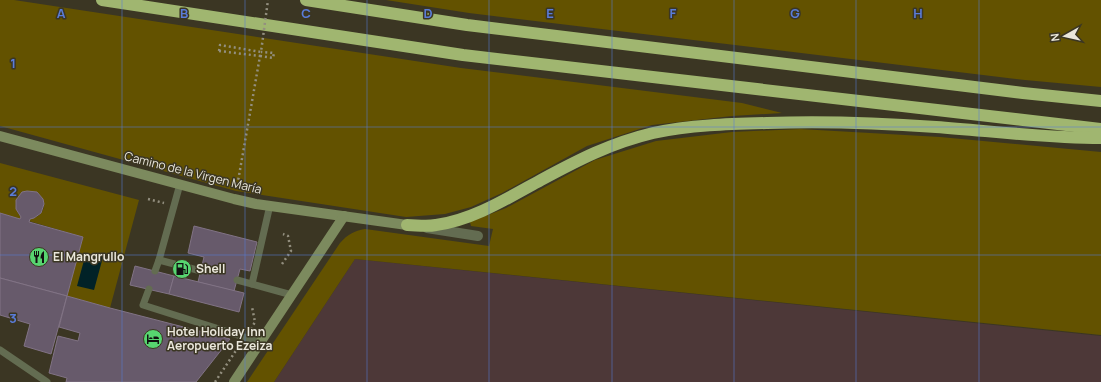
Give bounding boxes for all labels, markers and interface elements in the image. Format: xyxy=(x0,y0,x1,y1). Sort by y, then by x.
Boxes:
text: A xyxy=(57,4,66,22)
text: B xyxy=(180,4,188,22)
text: C xyxy=(301,4,311,22)
text: D xyxy=(423,4,433,22)
text: E xyxy=(546,4,554,22)
text: F xyxy=(670,4,677,22)
text: G xyxy=(790,4,800,22)
text: H xyxy=(913,4,923,22)
north arrow xyxy=(1045,16,1085,56)
text: N xyxy=(1047,32,1063,42)
text: 1 xyxy=(10,54,16,72)
street label: Camino de la Virgen María xyxy=(123,147,264,198)
text: 2 xyxy=(9,182,17,200)
restaurant icon: El Mangrullo xyxy=(28,246,50,268)
place label: El Mangrullo xyxy=(53,248,124,265)
fuel station icon: Shell xyxy=(171,258,193,280)
place label: Shell xyxy=(196,260,225,277)
text: 3 xyxy=(9,309,17,327)
place label: Hotel Holiday Inn Aeropuerto Ezeiza xyxy=(167,323,273,354)
hotel icon: Hotel Holiday Inn Aeropuerto Ezeiza xyxy=(142,328,164,350)

